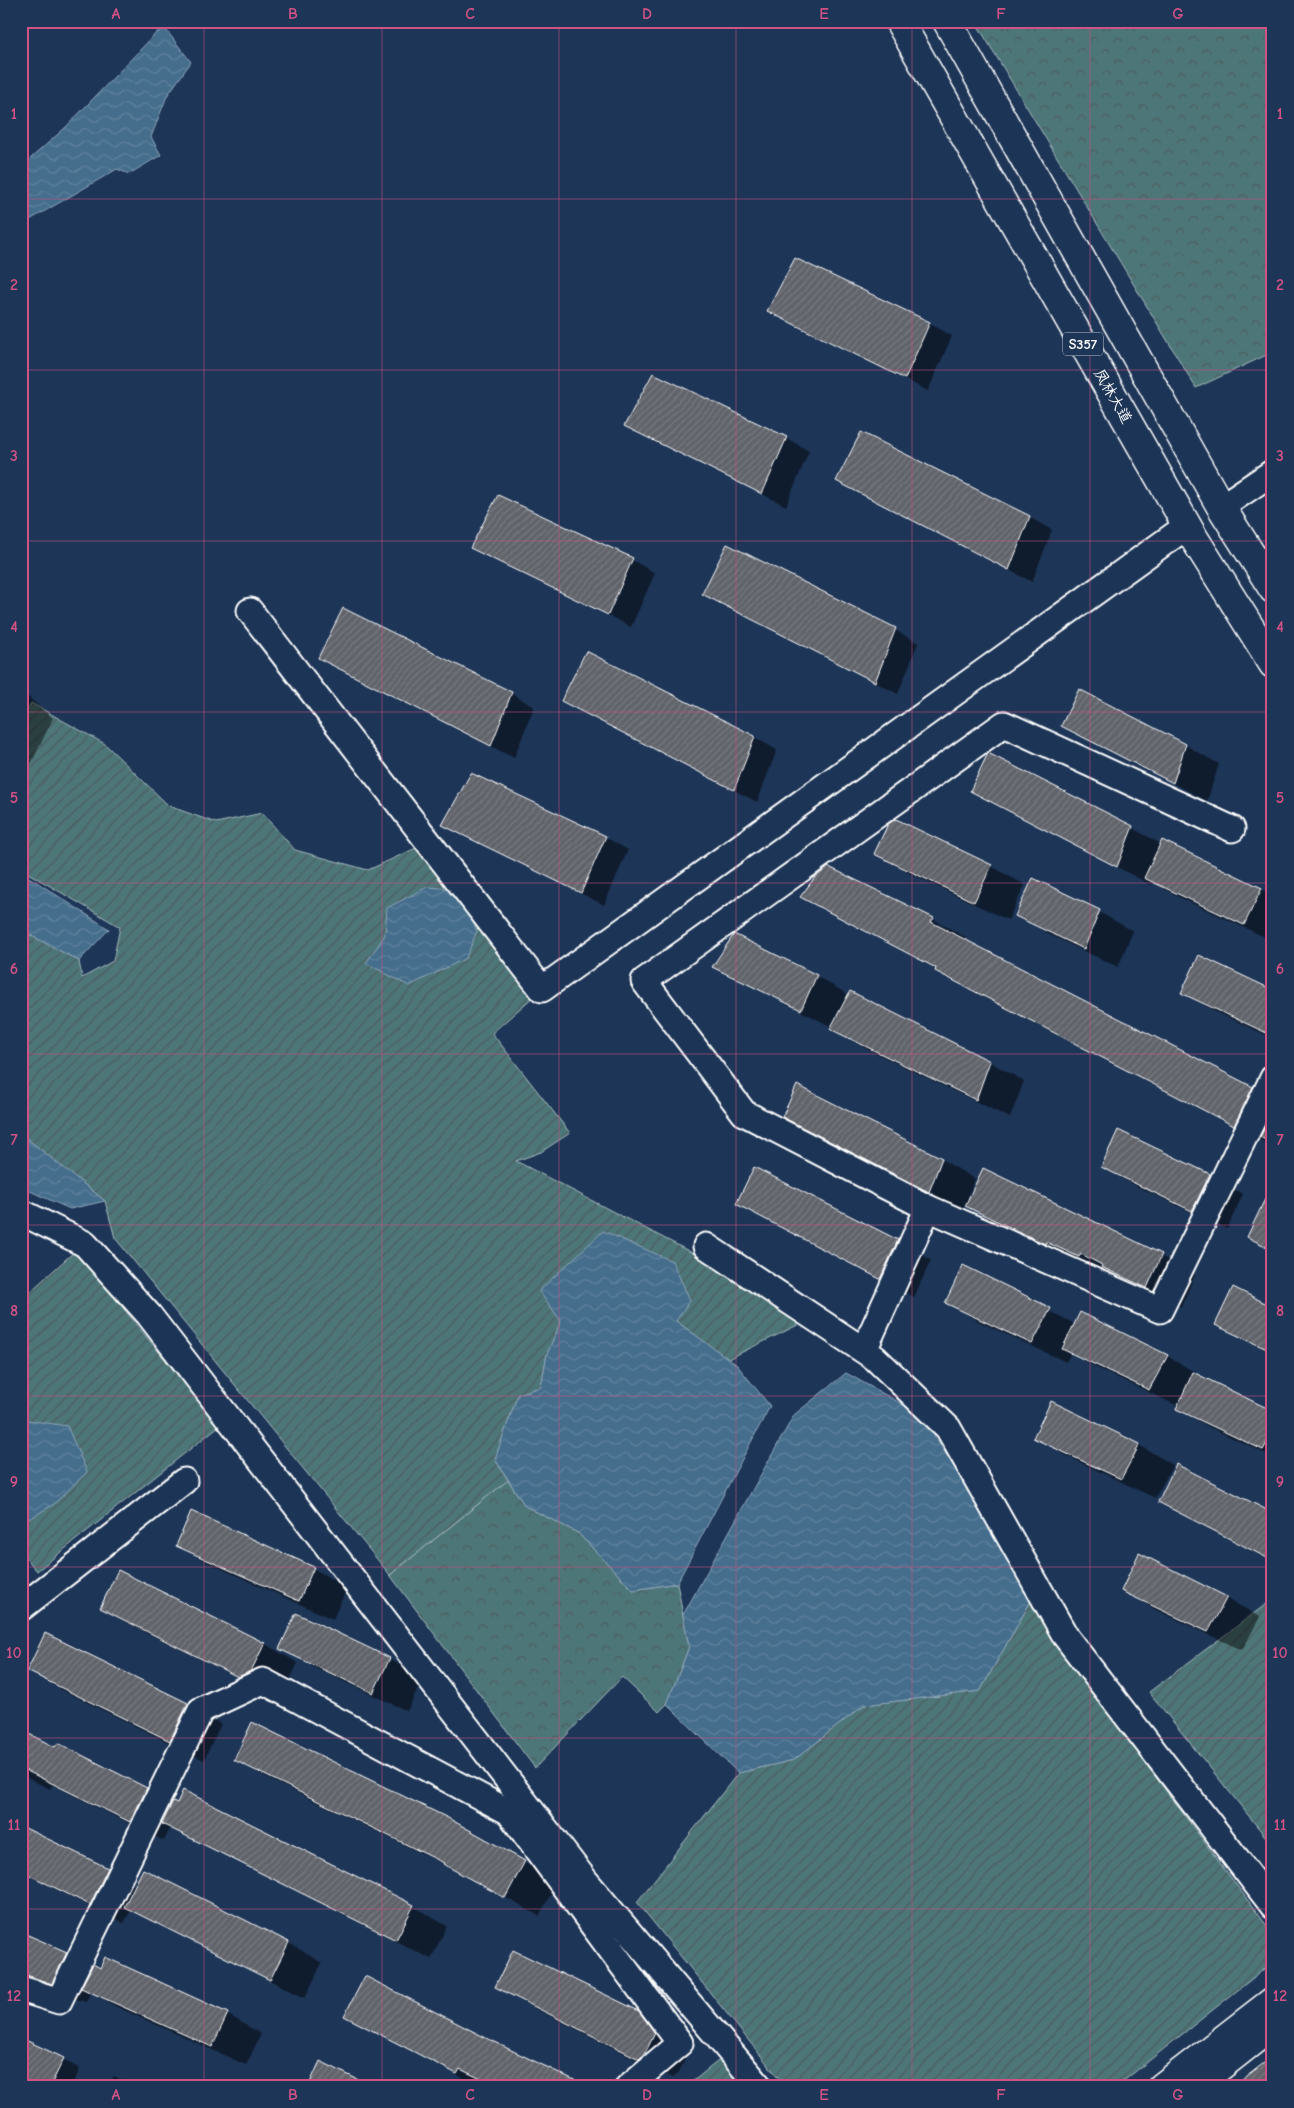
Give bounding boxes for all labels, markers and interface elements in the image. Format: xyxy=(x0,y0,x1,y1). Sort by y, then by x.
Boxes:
text: A xyxy=(112,5,121,23)
text: B xyxy=(288,5,298,23)
text: C xyxy=(465,5,475,23)
text: D xyxy=(642,5,652,23)
text: E xyxy=(819,5,829,23)
text: F xyxy=(996,5,1006,23)
text: G xyxy=(1172,5,1184,23)
text: 1 xyxy=(11,105,17,123)
text: 1 xyxy=(1277,105,1283,123)
text: 2 xyxy=(10,276,18,294)
text: 2 xyxy=(1276,276,1284,294)
road number: S357 xyxy=(1063,332,1103,356)
street label: 凤林大道 xyxy=(1090,366,1136,426)
text: 3 xyxy=(10,447,18,465)
text: 3 xyxy=(1276,447,1284,465)
text: 4 xyxy=(10,618,18,636)
text: 4 xyxy=(1276,618,1284,636)
text: 5 xyxy=(10,789,18,807)
text: 5 xyxy=(1276,789,1284,807)
text: 6 xyxy=(10,960,18,978)
text: 6 xyxy=(1276,960,1284,978)
text: 7 xyxy=(10,1131,18,1149)
text: 7 xyxy=(1276,1131,1284,1149)
text: 8 xyxy=(10,1302,18,1320)
text: 8 xyxy=(1276,1302,1284,1320)
text: 9 xyxy=(10,1473,18,1491)
text: 9 xyxy=(1276,1473,1284,1491)
text: 10 xyxy=(6,1644,22,1662)
text: 10 xyxy=(1272,1644,1288,1662)
text: 11 xyxy=(8,1816,20,1834)
text: 11 xyxy=(1274,1816,1286,1834)
text: 12 xyxy=(7,1987,21,2005)
text: 12 xyxy=(1273,1987,1287,2005)
text: A xyxy=(112,2086,121,2104)
text: B xyxy=(288,2086,298,2104)
text: C xyxy=(465,2086,475,2104)
text: D xyxy=(642,2086,652,2104)
text: E xyxy=(819,2086,829,2104)
text: F xyxy=(996,2086,1006,2104)
text: G xyxy=(1172,2086,1184,2104)

